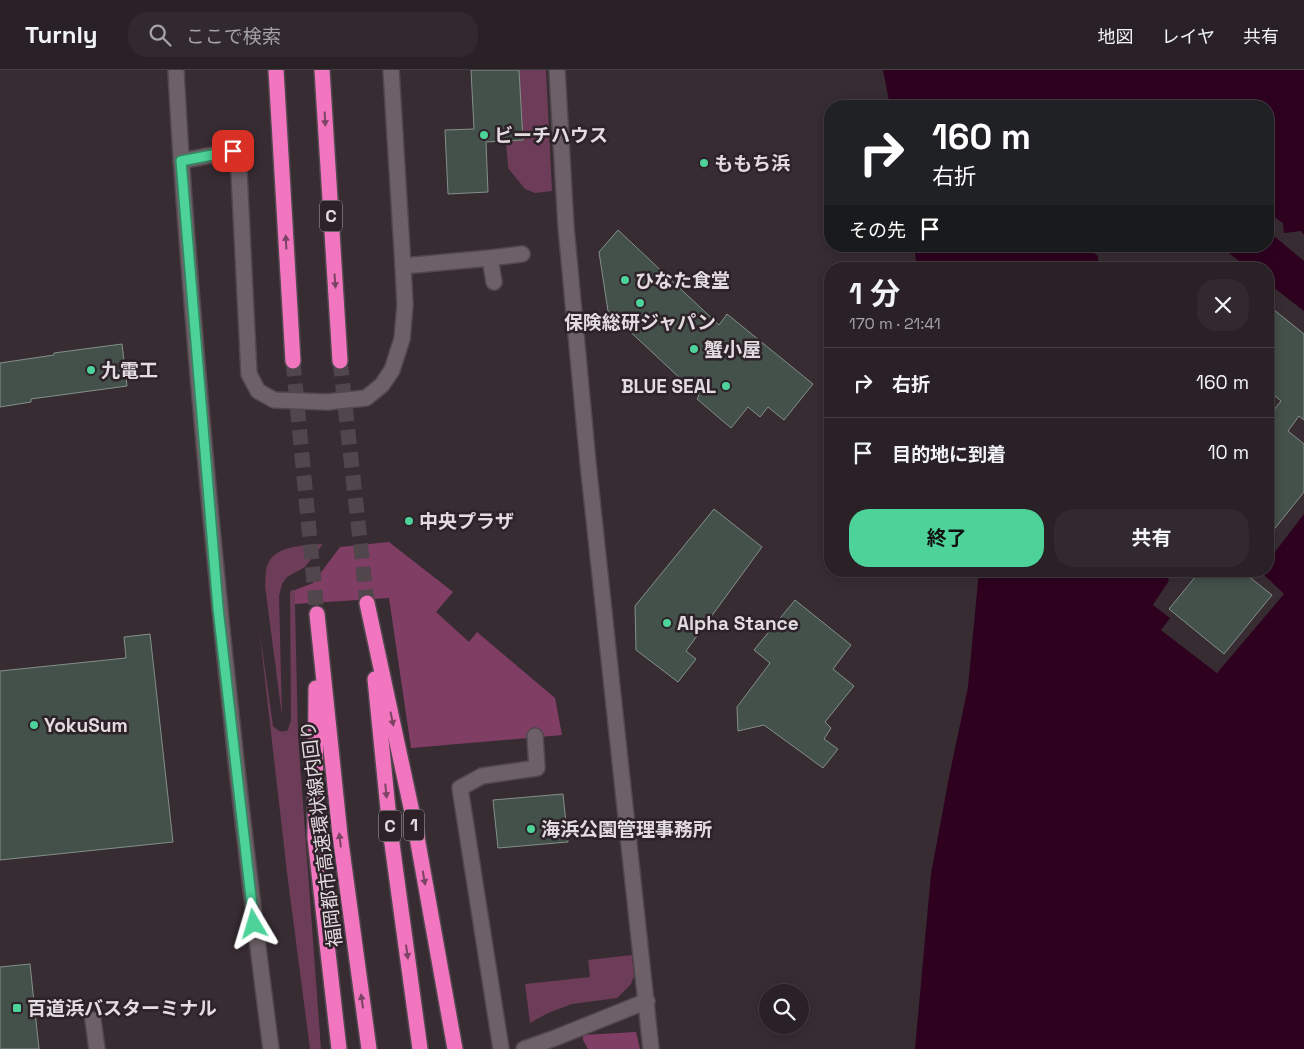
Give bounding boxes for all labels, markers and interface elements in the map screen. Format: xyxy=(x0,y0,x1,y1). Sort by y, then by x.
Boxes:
search box xyxy=(128,12,478,57)
text: Turnly xyxy=(25,19,98,50)
icon: search xyxy=(146,21,174,49)
text: ここで検索 xyxy=(186,24,281,49)
text: 地図 xyxy=(1098,25,1134,48)
text: レイヤ xyxy=(1162,25,1215,48)
text: 共有 xyxy=(1243,25,1279,48)
one-way arrow xyxy=(321,111,329,127)
text: 160 m xyxy=(932,115,1031,159)
icon: right xyxy=(849,120,914,185)
place label: ビーチハウス xyxy=(494,123,608,148)
marker: ビーチハウス xyxy=(478,129,490,141)
pin xyxy=(212,130,254,172)
icon: arrive xyxy=(219,137,247,165)
place label: ももち浜 xyxy=(714,151,790,176)
marker: ももち浜 xyxy=(698,157,710,169)
text: 右折 xyxy=(932,162,976,190)
road number: C xyxy=(320,200,342,232)
icon: arrive xyxy=(916,215,944,243)
text: その先 xyxy=(849,218,906,243)
one-way arrow xyxy=(281,234,289,250)
place label: ひなた食堂 xyxy=(635,268,730,293)
one-way arrow xyxy=(332,273,340,289)
marker: ひなた食堂 xyxy=(619,274,631,286)
text: 1 分 xyxy=(849,274,900,313)
button: close xyxy=(1197,279,1249,331)
marker: 保険総研ジャパン xyxy=(634,297,646,309)
place label: 保険総研ジャパン xyxy=(564,310,716,335)
text: 170 m · 21:41 xyxy=(849,313,941,334)
place label: 蟹小屋 xyxy=(704,337,761,362)
marker: 蟹小屋 xyxy=(688,343,700,355)
place label: 九電工 xyxy=(101,358,158,383)
marker: 九電工 xyxy=(85,364,97,376)
icon: right xyxy=(849,369,877,397)
text: 160 m xyxy=(1196,370,1249,395)
text: 右折 xyxy=(892,372,930,397)
place label: BLUE SEAL xyxy=(621,374,716,399)
marker: BLUE SEAL xyxy=(720,380,732,392)
icon: arrive xyxy=(849,439,877,467)
text: 10 m xyxy=(1208,440,1249,465)
text: 目的地に到着 xyxy=(892,442,1006,467)
place label: 中央プラザ xyxy=(419,509,514,534)
button: 終了 xyxy=(849,509,1044,567)
button: 共有 xyxy=(1054,509,1249,567)
marker: 中央プラザ xyxy=(403,515,415,527)
place label: Alpha Stance xyxy=(677,611,799,636)
marker: Alpha Stance xyxy=(661,617,673,629)
one-way arrow xyxy=(388,712,396,727)
place label: YokuSum xyxy=(44,713,128,738)
marker: YokuSum xyxy=(28,719,40,731)
street label: 福岡都市高速環状線内回り xyxy=(295,719,348,949)
one-way arrow xyxy=(382,783,390,799)
road number: C xyxy=(379,810,401,841)
road number: 1 xyxy=(404,810,424,840)
place label: 海浜公園管理事務所 xyxy=(541,817,712,842)
marker: 海浜公園管理事務所 xyxy=(525,823,537,835)
one-way arrow xyxy=(336,831,344,847)
one-way arrow xyxy=(421,871,429,887)
position arrow xyxy=(227,897,279,949)
one-way arrow xyxy=(403,944,411,960)
map controls xyxy=(759,984,809,1034)
button: search xyxy=(759,984,809,1034)
one-way arrow xyxy=(358,992,366,1008)
place label: 百道浜バスターミナル xyxy=(27,996,217,1021)
marker: 百道浜バスターミナル xyxy=(11,1002,23,1014)

